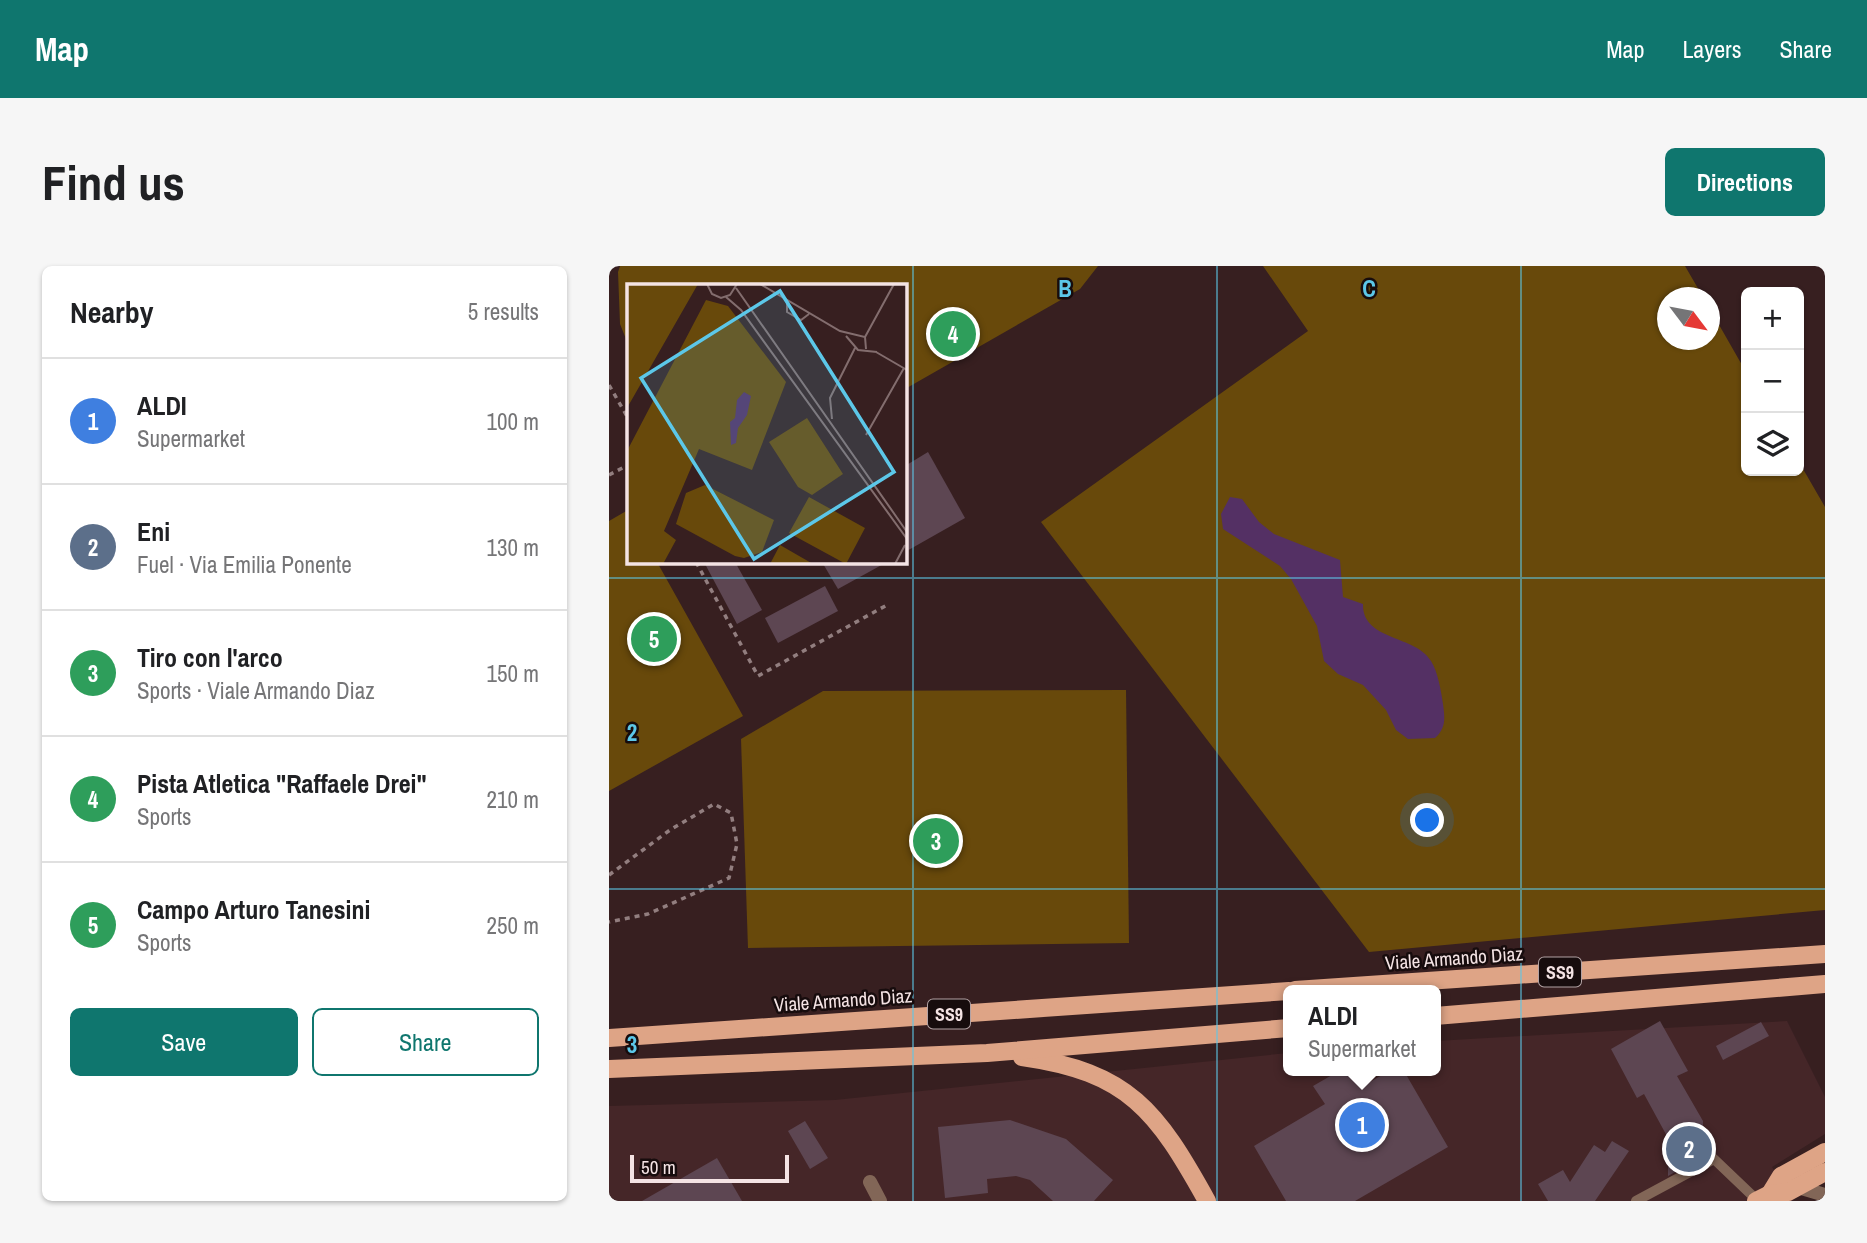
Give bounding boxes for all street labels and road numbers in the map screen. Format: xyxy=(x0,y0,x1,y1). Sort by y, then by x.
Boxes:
street label: Viale Armando Diaz xyxy=(1384,940,1524,976)
road number: SS9 xyxy=(1539,958,1581,986)
street label: Viale Armando Diaz xyxy=(773,982,913,1018)
road number: SS9 xyxy=(928,1000,970,1028)

